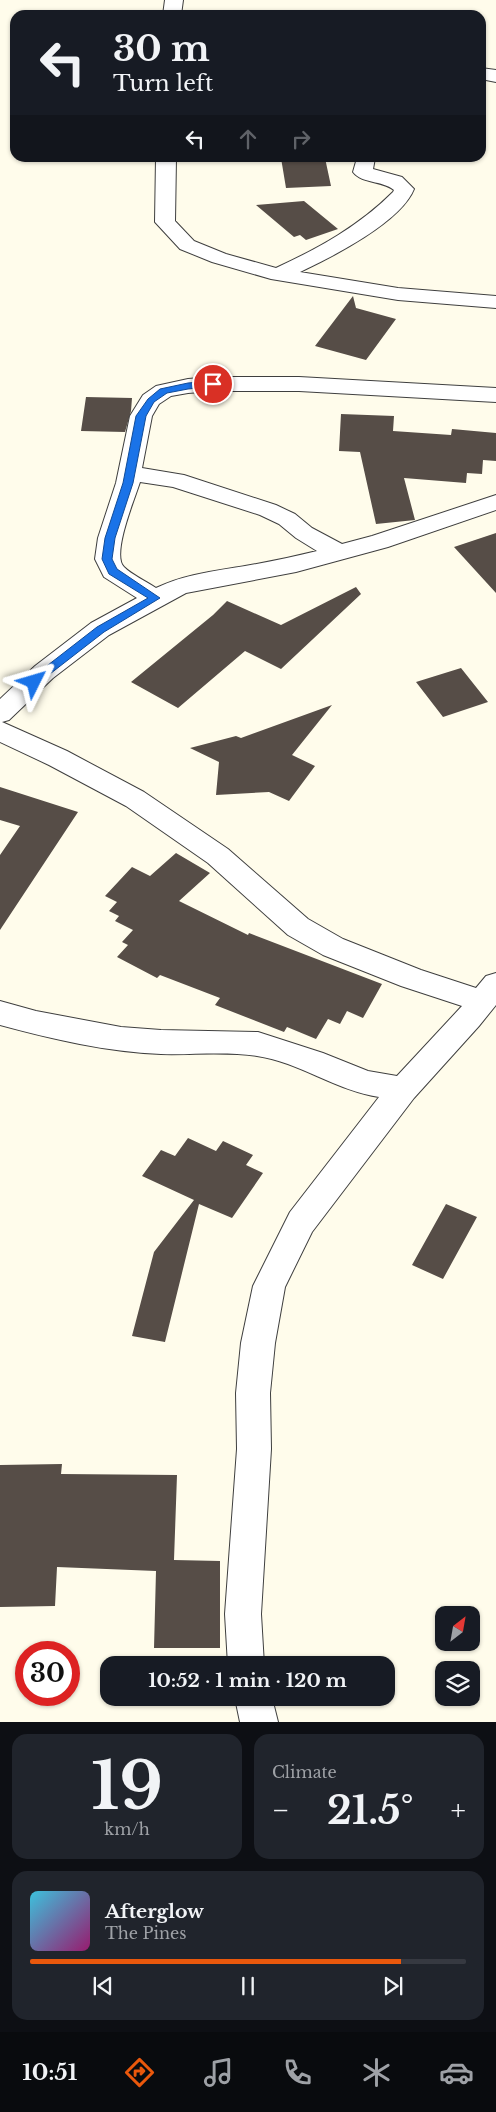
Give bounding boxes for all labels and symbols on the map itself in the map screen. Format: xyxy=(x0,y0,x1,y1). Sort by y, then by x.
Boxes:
pin xyxy=(192,363,234,405)
position arrow xyxy=(7,655,59,707)
north arrow xyxy=(435,1606,480,1651)
speed limit sign: 30 xyxy=(15,1641,80,1706)

